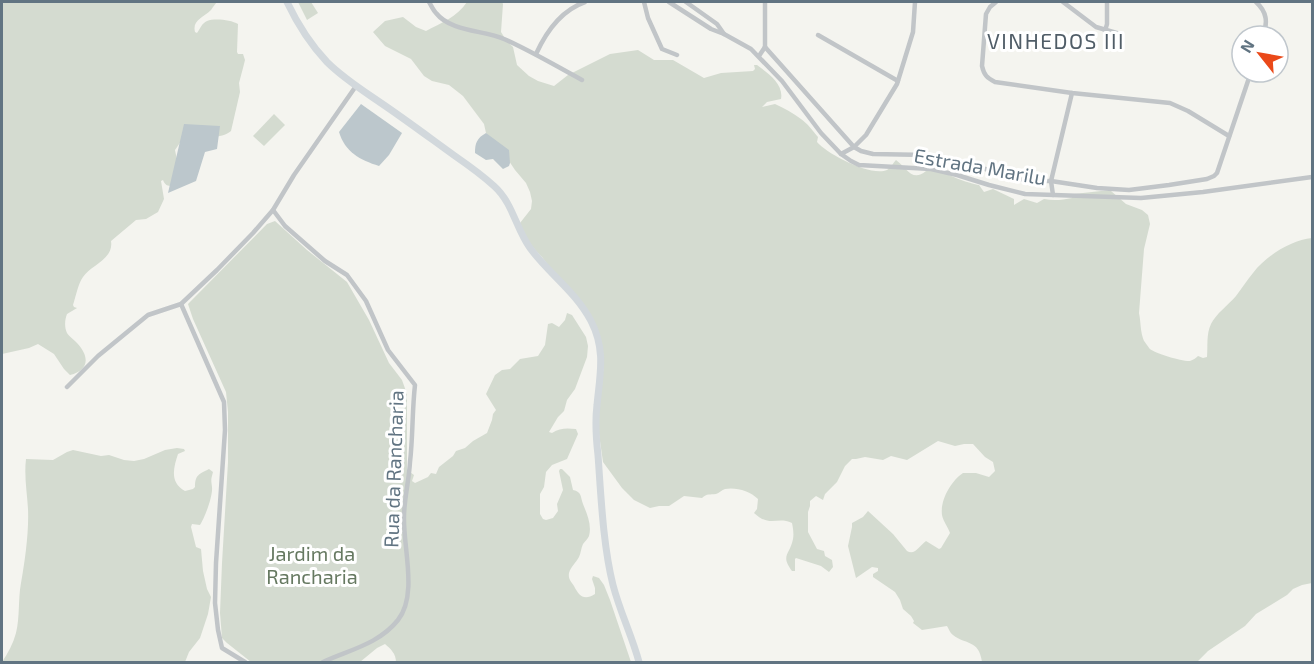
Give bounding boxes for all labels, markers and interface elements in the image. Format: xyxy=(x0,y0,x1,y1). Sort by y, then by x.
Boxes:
north arrow xyxy=(1230,24,1290,84)
district label: VINHEDOS III xyxy=(987,28,1125,53)
text: N xyxy=(1236,36,1258,56)
street label: Estrada Marilu xyxy=(912,143,1048,189)
street label: Rua da Rancharia xyxy=(378,390,408,548)
park label: Jardim da Rancharia xyxy=(266,541,358,588)

